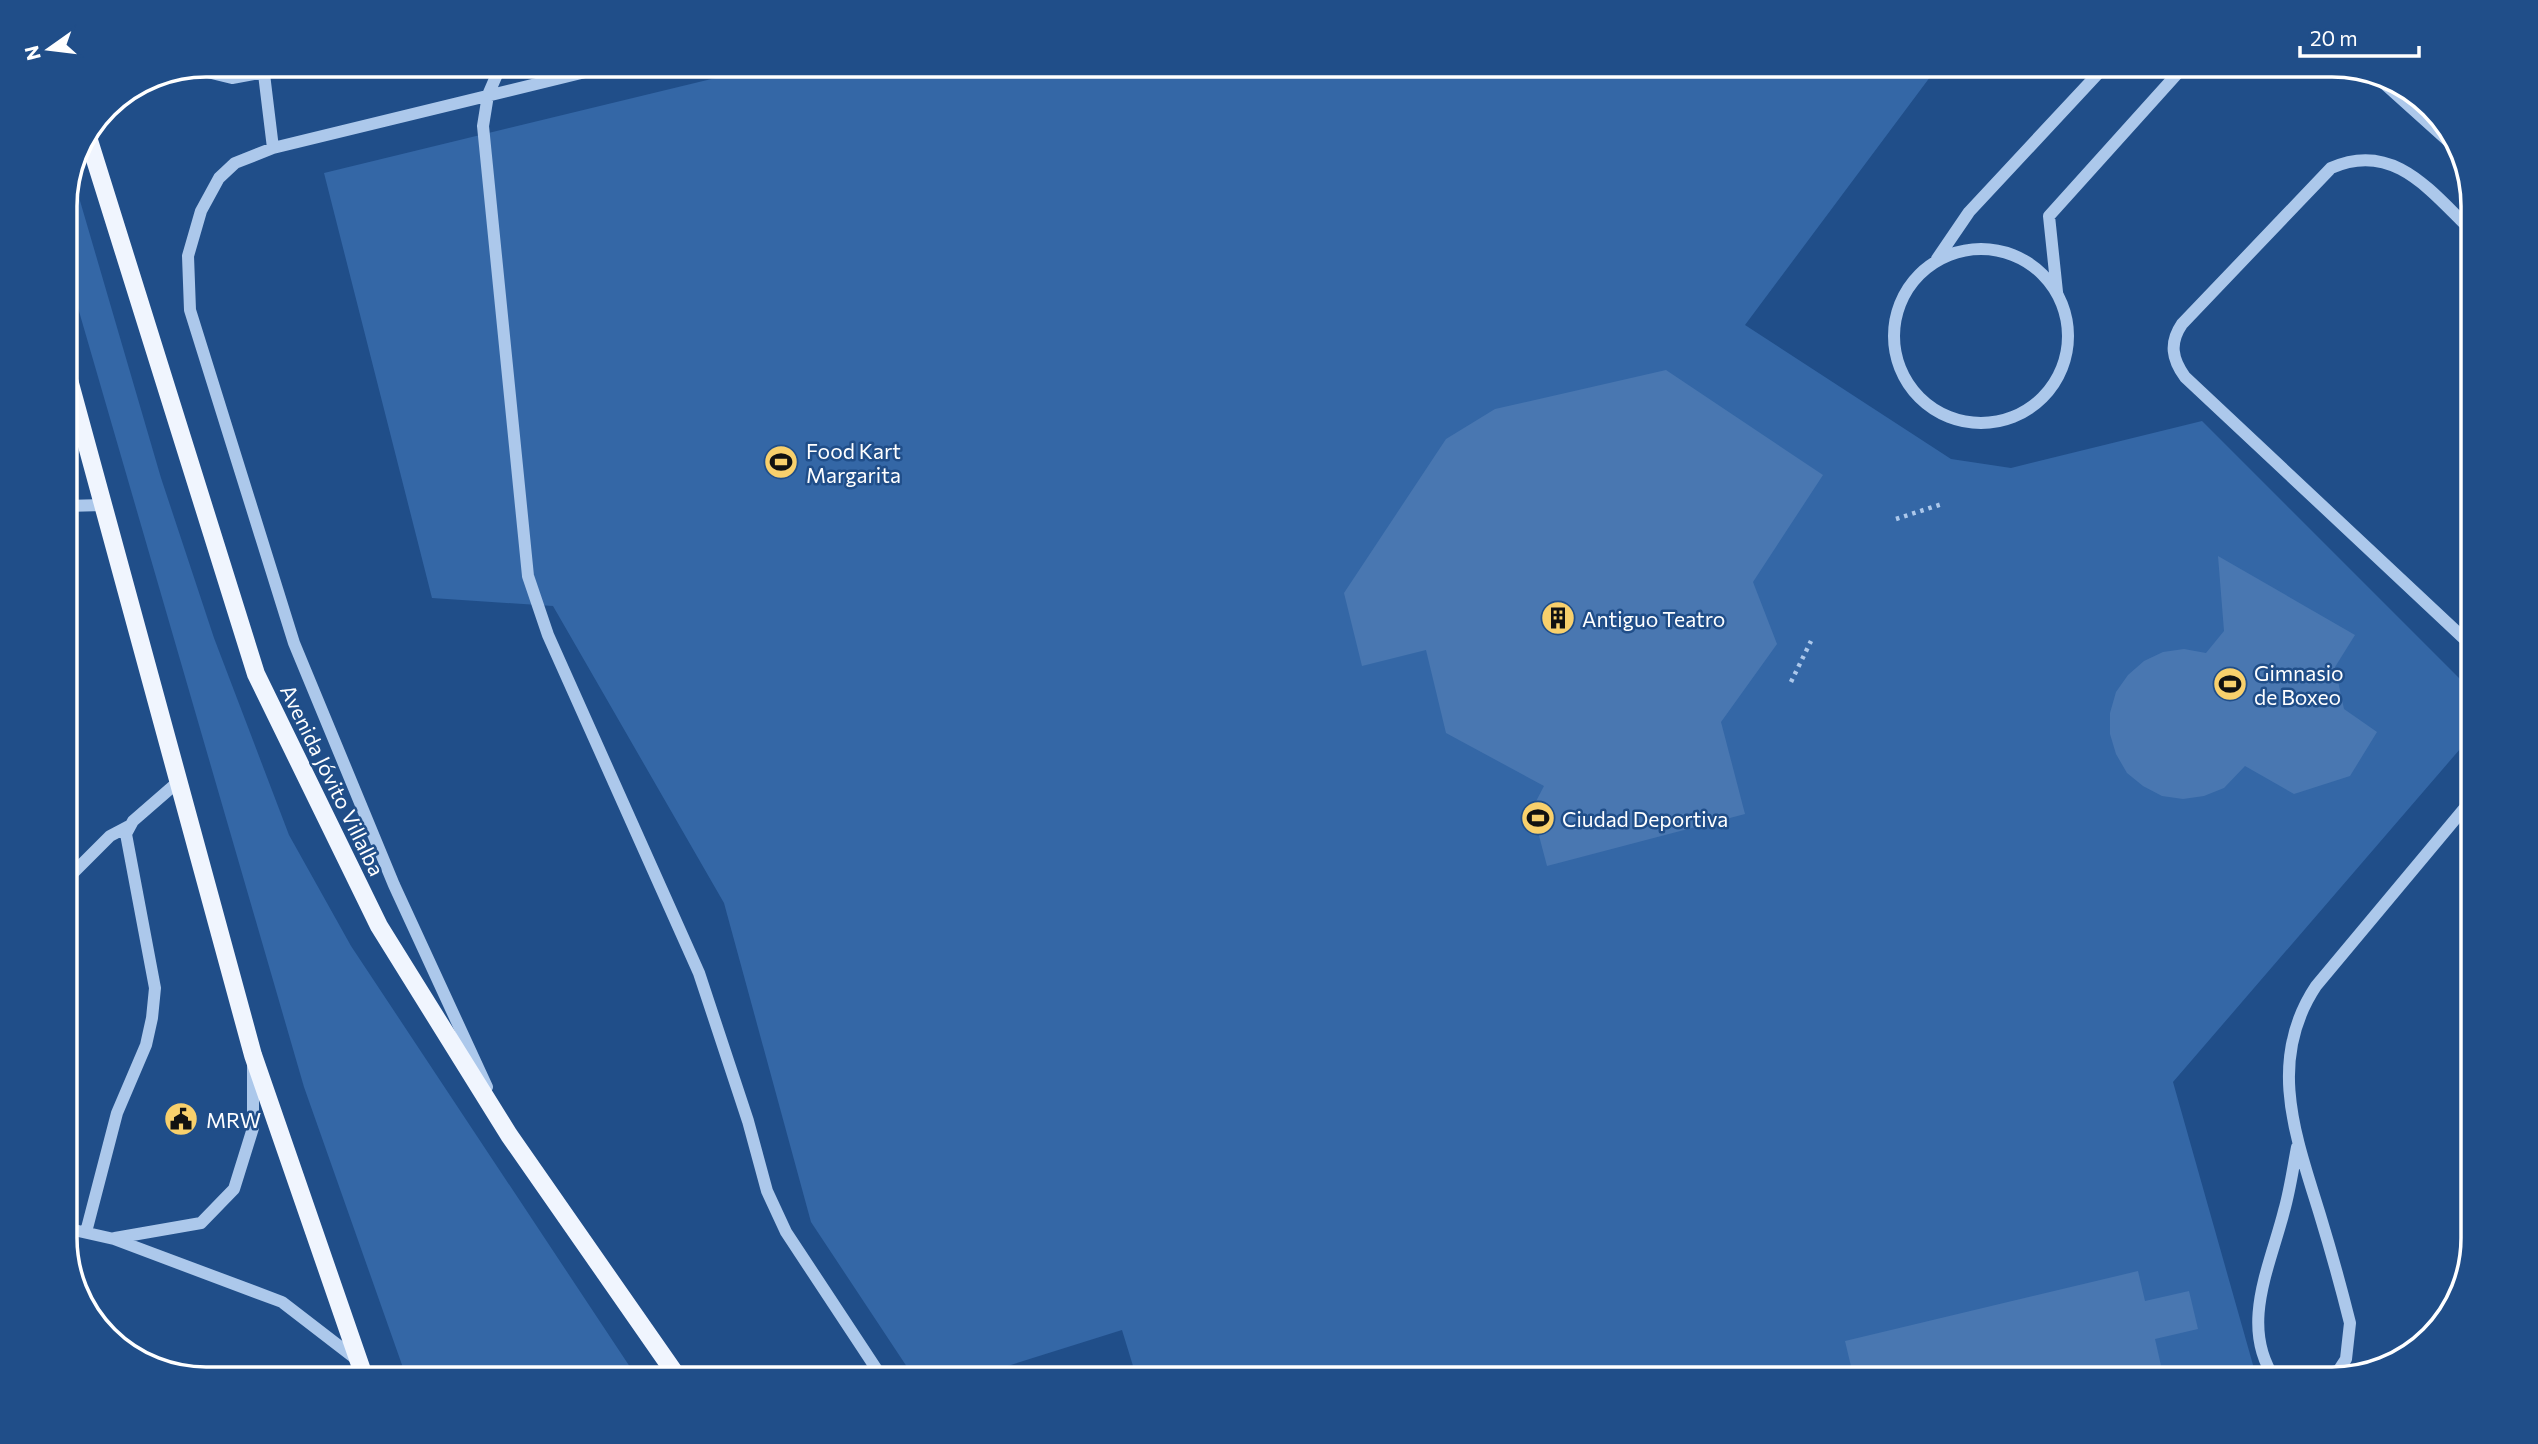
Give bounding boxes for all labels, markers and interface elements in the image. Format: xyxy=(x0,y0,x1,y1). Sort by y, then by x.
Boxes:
north arrow xyxy=(14,14,84,84)
scale bar xyxy=(2300,14,2419,58)
text: 20 m xyxy=(2310,25,2358,50)
text: N xyxy=(19,44,45,63)
place label: Food Kart Margarita xyxy=(806,438,901,487)
sports icon: Food Kart Margarita xyxy=(762,443,800,481)
building icon: Antiguo Teatro xyxy=(1539,599,1577,637)
place label: Antiguo Teatro xyxy=(1582,606,1725,631)
place label: Gimnasio de Boxeo xyxy=(2254,660,2344,709)
sports icon: Gimnasio de Boxeo xyxy=(2211,665,2249,703)
street label: Avenida Jóvito Villalba xyxy=(276,680,390,880)
sports icon: Ciudad Deportiva xyxy=(1519,799,1557,837)
place label: Ciudad Deportiva xyxy=(1562,806,1728,831)
public building icon: MRW xyxy=(162,1100,200,1138)
place label: MRW xyxy=(206,1107,261,1132)

